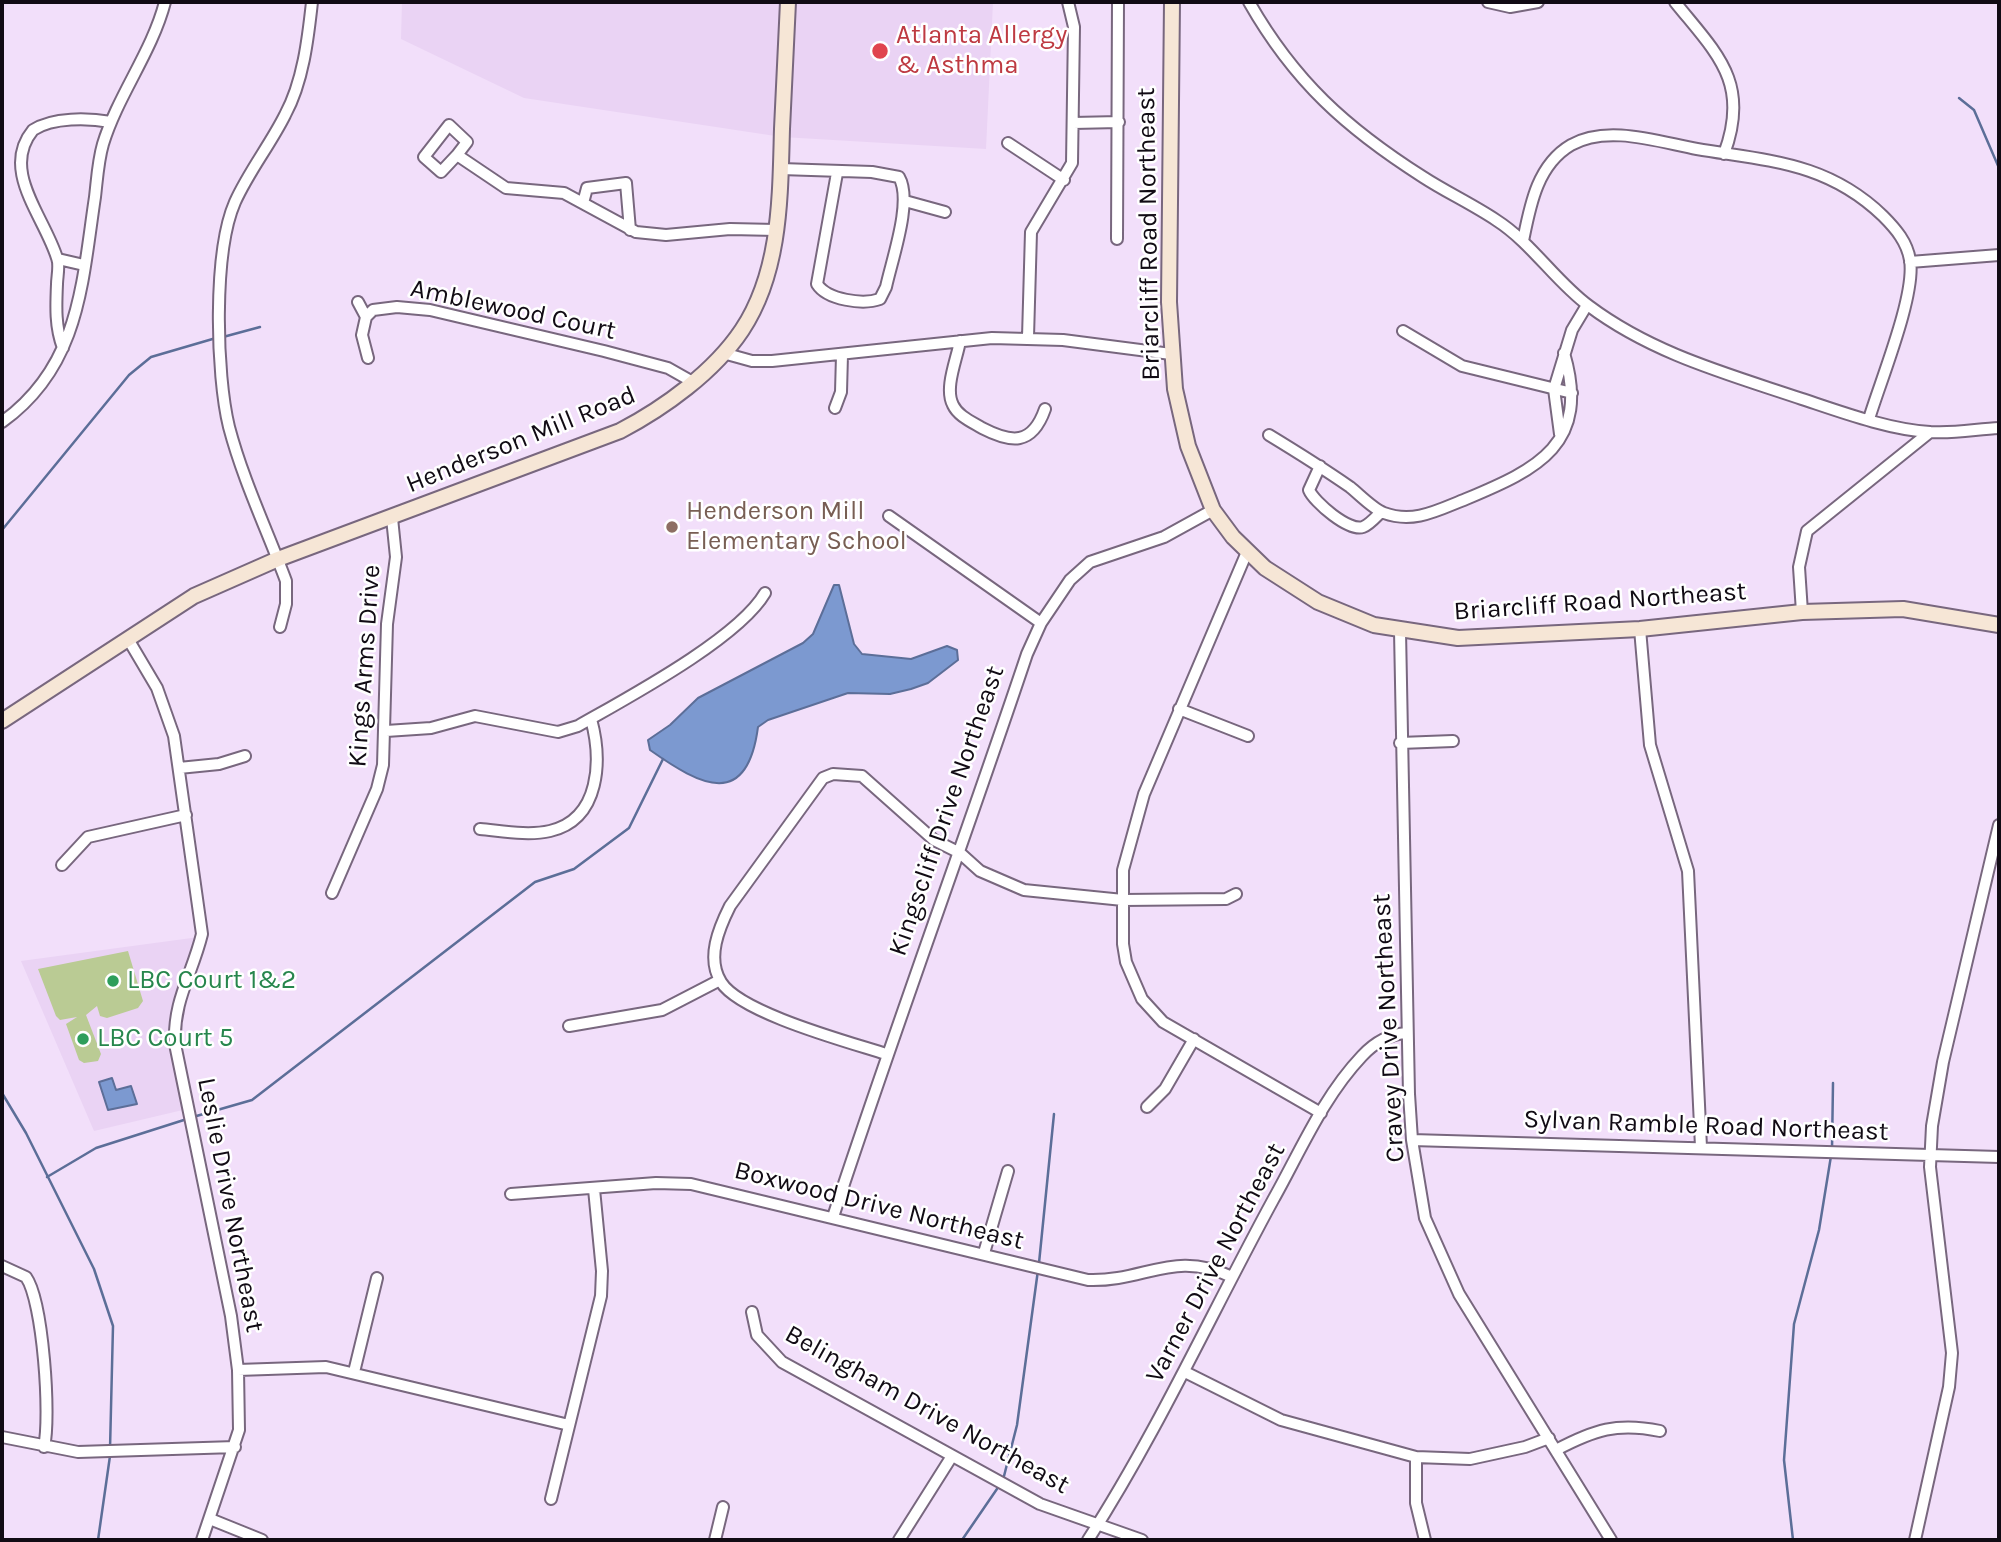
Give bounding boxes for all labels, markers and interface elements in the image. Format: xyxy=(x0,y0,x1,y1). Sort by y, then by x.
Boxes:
place label: Atlanta Allergy & Asthma xyxy=(896,20,1067,82)
marker: Atlanta Allergy & Asthma xyxy=(870,41,890,61)
street label: Briarcliff Road Northeast xyxy=(1131,87,1167,381)
street label: Amblewood Court xyxy=(407,273,619,347)
street label: Henderson Mill Road xyxy=(402,380,640,500)
place label: Henderson Mill Elementary School xyxy=(686,496,907,558)
marker: Henderson Mill Elementary School xyxy=(664,519,680,535)
street label: Kings Arms Drive xyxy=(342,564,388,768)
street label: Briarcliff Road Northeast xyxy=(1453,576,1747,628)
street label: Kingscliff Drive Northeast xyxy=(883,662,1011,960)
street label: Cravey Drive Northeast xyxy=(1366,893,1412,1163)
place label: LBC Court 1&2 xyxy=(127,965,296,997)
marker: LBC Court 1&2 xyxy=(105,973,121,989)
place label: LBC Court 5 xyxy=(97,1023,233,1055)
marker: LBC Court 5 xyxy=(75,1031,91,1047)
street label: Leslie Drive Northeast xyxy=(190,1075,270,1335)
street label: Sylvan Ramble Road Northeast xyxy=(1523,1104,1889,1148)
street label: Varner Drive Northeast xyxy=(1140,1138,1292,1388)
street label: Boxwood Drive Northeast xyxy=(731,1155,1027,1257)
street label: Belingham Drive Northeast xyxy=(779,1319,1075,1501)

